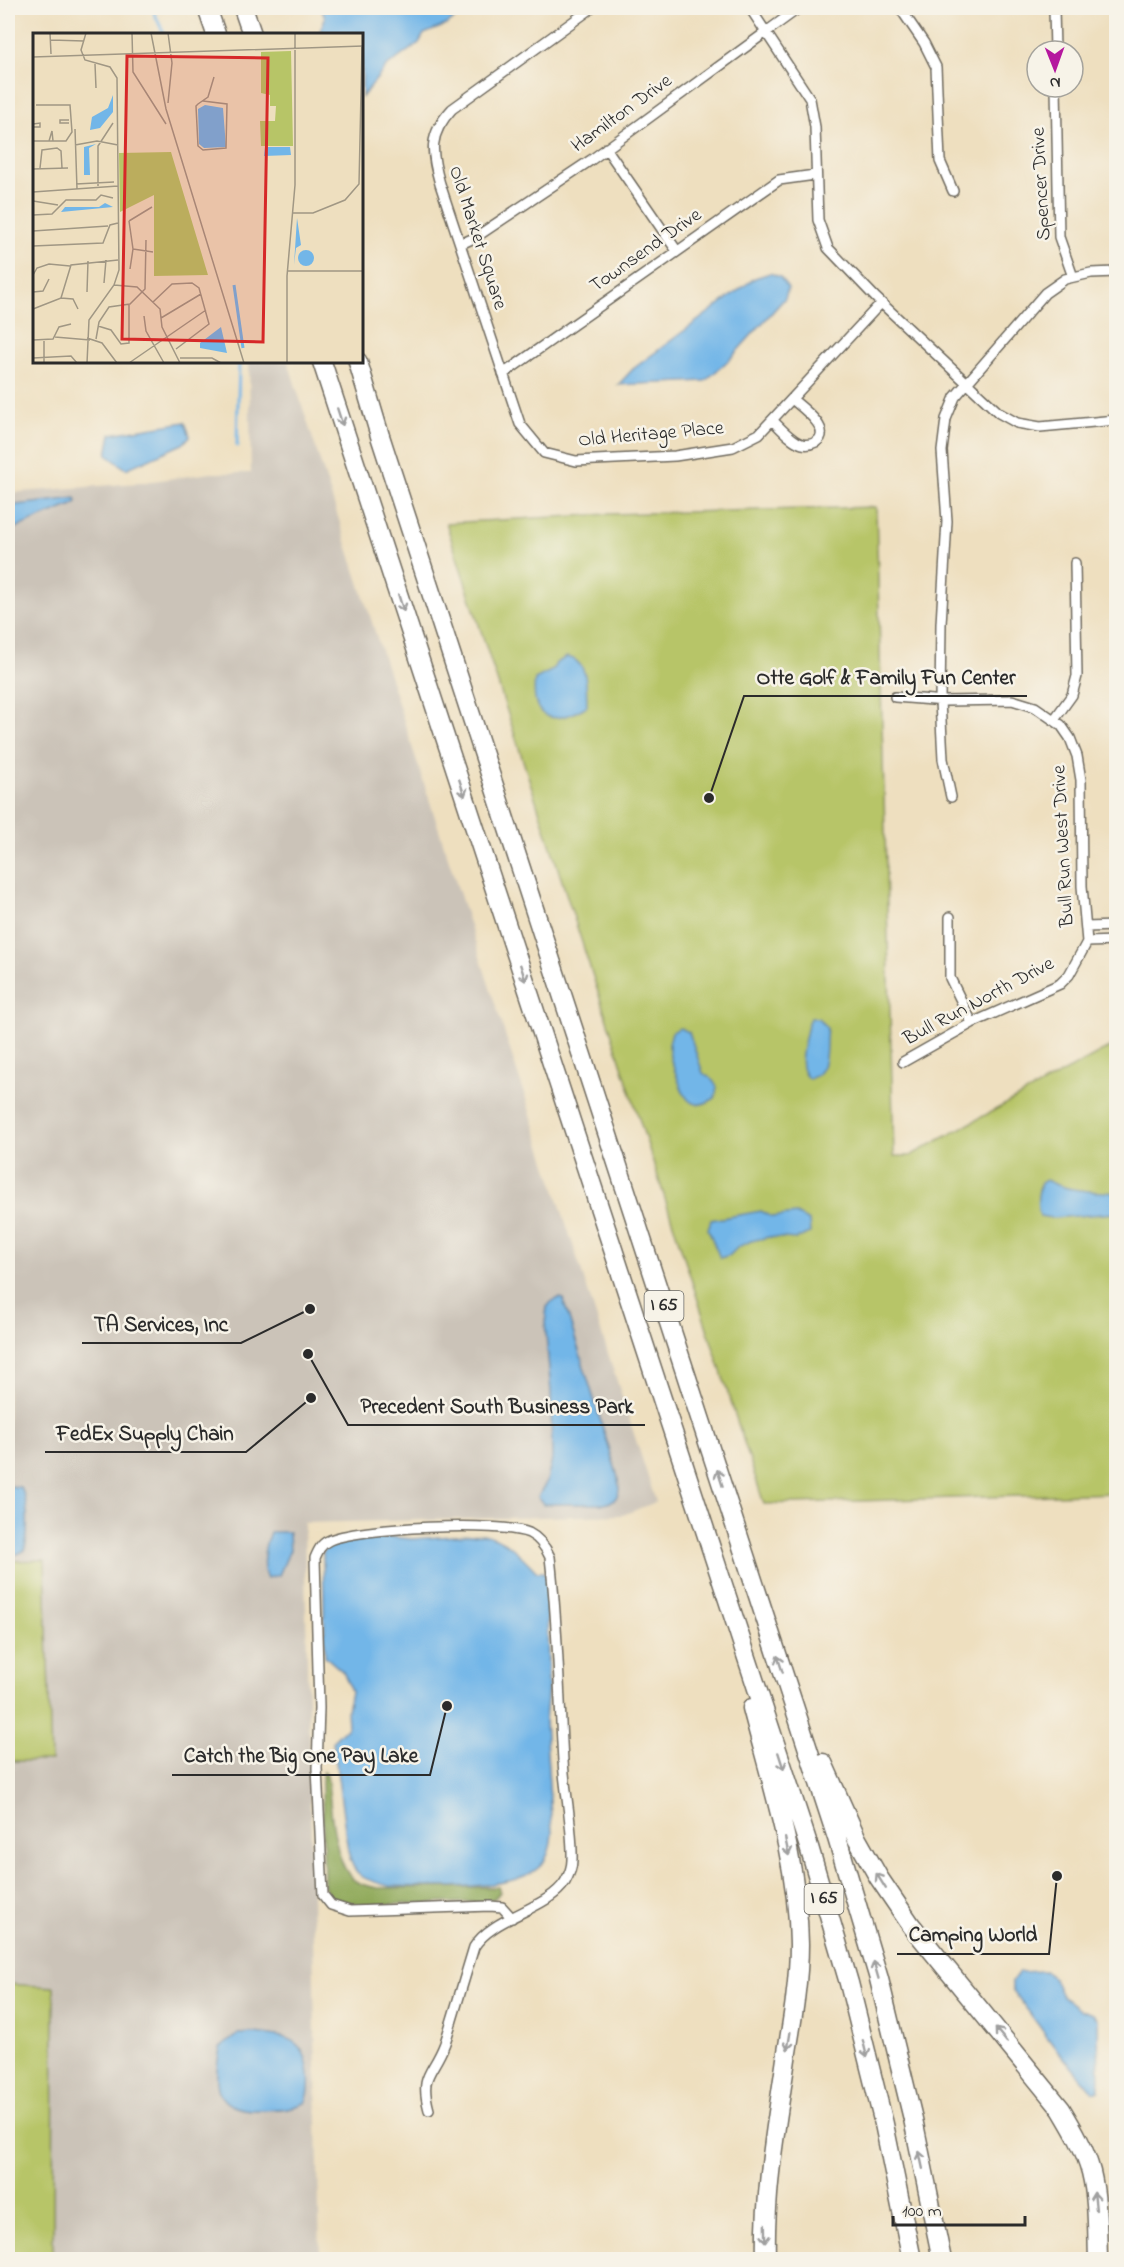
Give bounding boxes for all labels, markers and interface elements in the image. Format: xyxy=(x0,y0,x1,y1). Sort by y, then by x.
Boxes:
inset map xyxy=(33,33,363,363)
north arrow xyxy=(1025,39,1085,99)
street label: Hamilton Drive xyxy=(565,67,679,161)
text: N xyxy=(1049,70,1061,94)
street label: Spencer Drive xyxy=(1025,127,1059,241)
street label: Old Market Square xyxy=(440,162,514,314)
street label: Townsend Drive xyxy=(584,202,708,300)
one-way arrow xyxy=(336,407,347,426)
street label: Old Heritage Place xyxy=(577,414,725,457)
one-way arrow xyxy=(396,593,407,612)
callout: Otte Golf & Family Fun Center xyxy=(744,657,1027,696)
text: Otte Golf & Family Fun Center xyxy=(757,664,1016,696)
street label: Bull Run West Drive xyxy=(1045,764,1083,929)
one-way arrow xyxy=(457,778,468,797)
street label: Bull Run North Drive xyxy=(898,950,1060,1054)
one-way arrow xyxy=(518,963,529,982)
road number: I 65 xyxy=(644,1291,684,1321)
callout: TA Services, Inc xyxy=(82,1304,241,1343)
text: TA Services, Inc xyxy=(94,1311,229,1341)
callout: Precedent South Business Park xyxy=(348,1386,645,1425)
text: Precedent South Business Park xyxy=(361,1393,634,1423)
callout: FedEx Supply Chain xyxy=(45,1413,246,1452)
text: FedEx Supply Chain xyxy=(55,1420,234,1452)
one-way arrow xyxy=(714,1469,725,1488)
one-way arrow xyxy=(774,1655,785,1674)
callout: Catch the Big One Pay Lake xyxy=(172,1736,430,1775)
text: Catch the Big One Pay Lake xyxy=(184,1742,419,1774)
one-way arrow xyxy=(776,1751,787,1770)
one-way arrow xyxy=(781,1837,793,1856)
one-way arrow xyxy=(875,1873,887,1890)
road number: I 65 xyxy=(804,1884,844,1914)
callout: Camping World xyxy=(897,1915,1049,1954)
text: Camping World xyxy=(909,1921,1037,1953)
one-way arrow xyxy=(870,1961,881,1980)
one-way arrow xyxy=(994,2027,1007,2043)
one-way arrow xyxy=(783,2030,794,2050)
one-way arrow xyxy=(860,2039,872,2058)
one-way arrow xyxy=(915,2150,926,2170)
scale bar xyxy=(893,2189,1025,2227)
one-way arrow xyxy=(1089,2192,1100,2212)
text: 100 m xyxy=(902,2199,942,2225)
one-way arrow xyxy=(760,2223,771,2243)

